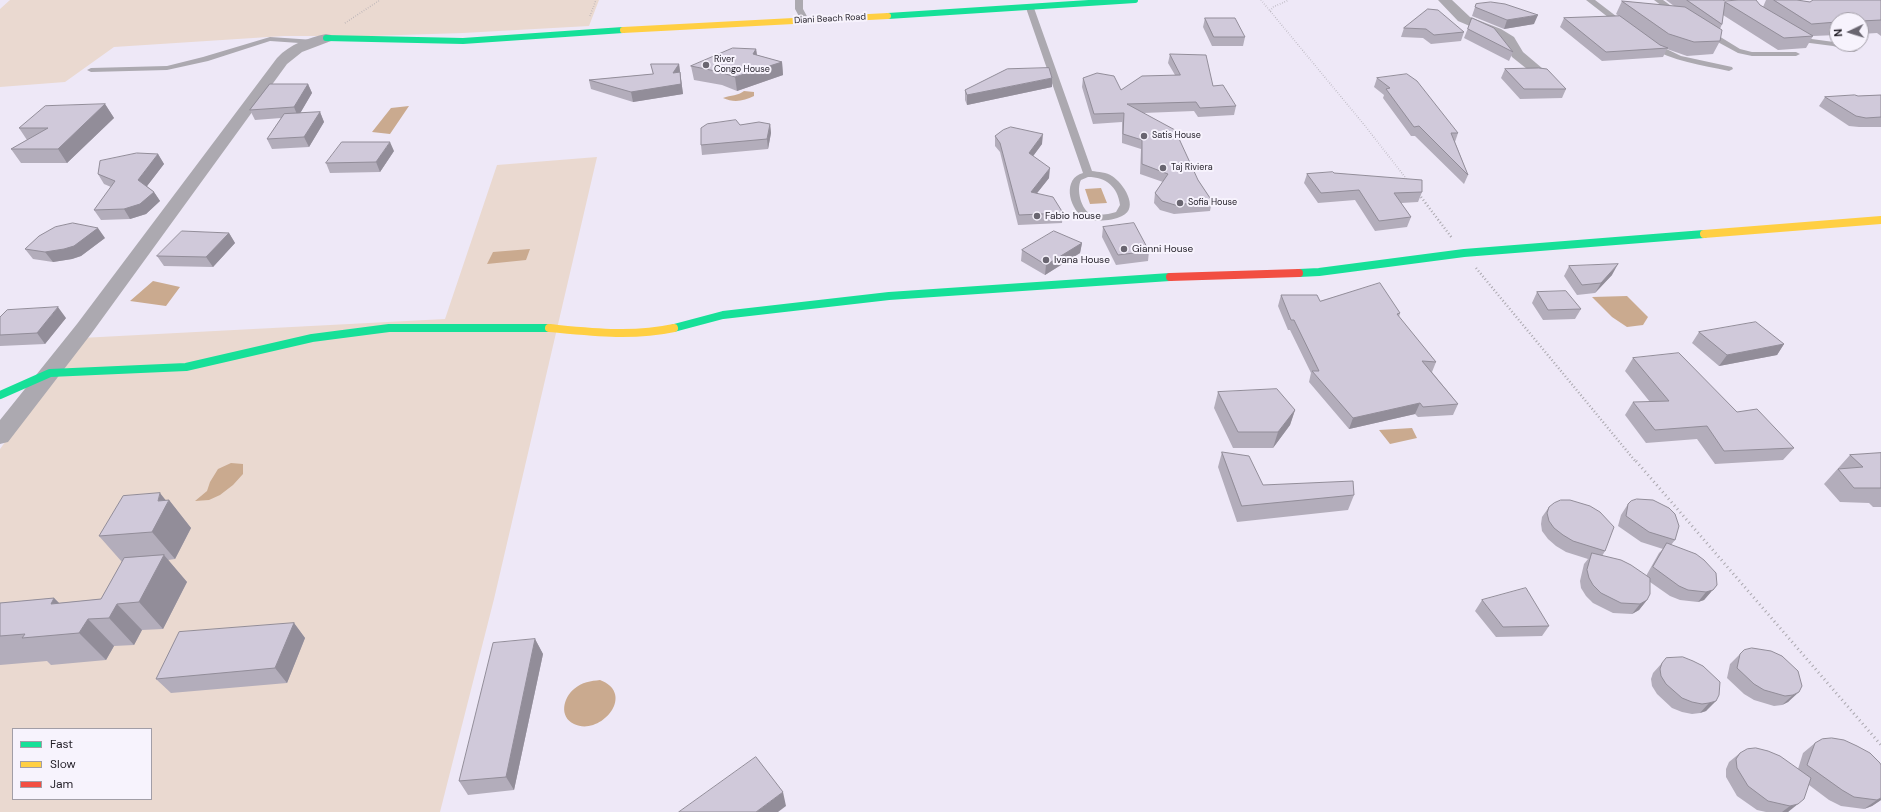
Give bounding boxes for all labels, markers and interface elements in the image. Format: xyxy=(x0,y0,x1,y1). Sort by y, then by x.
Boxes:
street label: Diani Beach Road xyxy=(794,12,866,26)
north arrow xyxy=(1829,12,1869,52)
text: N xyxy=(1831,28,1845,37)
place label: River Congo House xyxy=(714,55,770,76)
marker: River Congo House xyxy=(701,60,711,70)
marker: Satis House xyxy=(1139,131,1149,141)
place label: Satis House xyxy=(1152,131,1201,141)
marker: Taj Riviera xyxy=(1158,163,1168,173)
place label: Taj Riviera xyxy=(1171,163,1213,173)
marker: Sofia House xyxy=(1175,198,1185,208)
place label: Sofia House xyxy=(1188,198,1237,208)
place label: Fabio house xyxy=(1045,210,1101,222)
marker: Fabio house xyxy=(1032,211,1042,221)
place label: Gianni House xyxy=(1132,243,1193,255)
marker: Gianni House xyxy=(1119,244,1129,254)
place label: Ivana House xyxy=(1054,254,1110,266)
marker: Ivana House xyxy=(1041,255,1051,265)
legend xyxy=(12,728,152,800)
text: Fast xyxy=(50,736,73,752)
text: Slow xyxy=(50,756,76,772)
text: Jam xyxy=(50,776,73,792)

